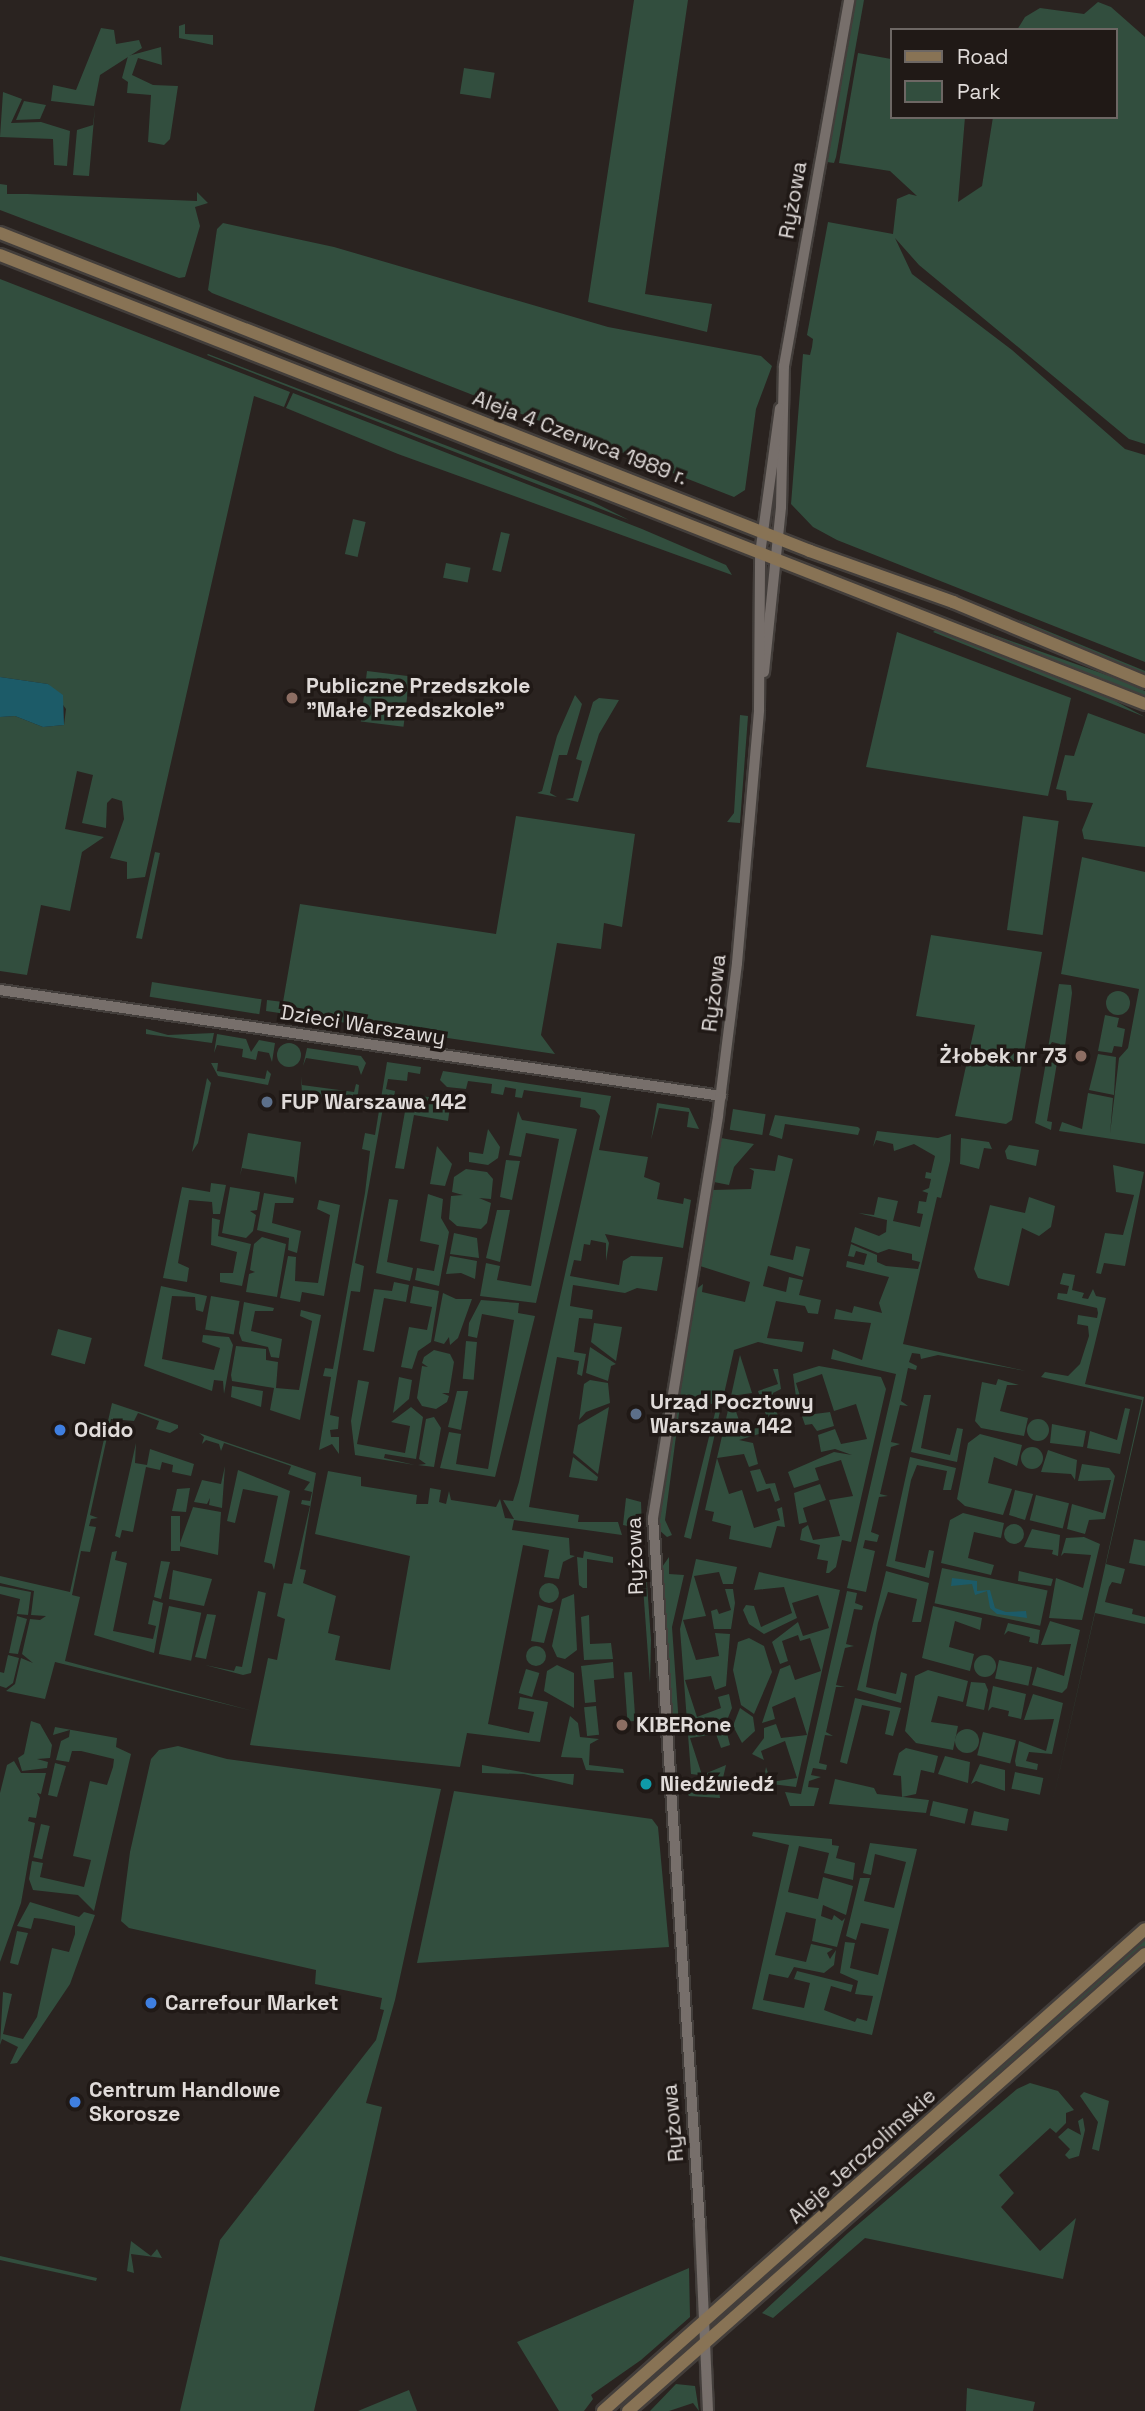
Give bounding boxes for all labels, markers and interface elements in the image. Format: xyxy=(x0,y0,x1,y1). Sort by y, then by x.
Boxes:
legend xyxy=(890,28,1117,119)
text: Road xyxy=(957,43,1009,70)
text: Park xyxy=(957,78,1001,105)
street label: Ryżowa xyxy=(774,159,812,241)
street label: Aleja 4 Czerwca 1989 r. xyxy=(469,385,691,491)
place label: Publiczne Przedszkole "Małe Przedszkole" xyxy=(306,673,530,723)
marker: Publiczne Przedszkole "Małe Przedszkole" xyxy=(284,690,300,706)
street label: Ryżowa xyxy=(697,953,731,1033)
street label: Dzieci Warszawy xyxy=(279,999,447,1051)
place label: Żłobek nr 73 xyxy=(940,1043,1067,1069)
marker: Żłobek nr 73 xyxy=(1073,1048,1089,1064)
place label: FUP Warszawa 142 xyxy=(281,1089,467,1115)
marker: FUP Warszawa 142 xyxy=(259,1094,275,1110)
place label: Urząd Pocztowy Warszawa 142 xyxy=(650,1389,814,1439)
marker: Urząd Pocztowy Warszawa 142 xyxy=(628,1406,644,1422)
place label: Odido xyxy=(74,1417,133,1443)
marker: Odido xyxy=(52,1422,68,1438)
street label: Ryżowa xyxy=(621,1517,649,1595)
place label: KIBERone xyxy=(636,1712,731,1738)
marker: KIBERone xyxy=(614,1717,630,1733)
place label: Niedźwiedź xyxy=(660,1771,774,1797)
marker: Niedźwiedź xyxy=(638,1776,654,1792)
place label: Carrefour Market xyxy=(165,1990,339,2016)
marker: Carrefour Market xyxy=(143,1995,159,2011)
place label: Centrum Handlowe Skorosze xyxy=(89,2077,281,2127)
street label: Ryżowa xyxy=(657,2083,689,2163)
street label: Aleje Jerozolimskie xyxy=(783,2083,941,2229)
marker: Centrum Handlowe Skorosze xyxy=(67,2094,83,2110)

